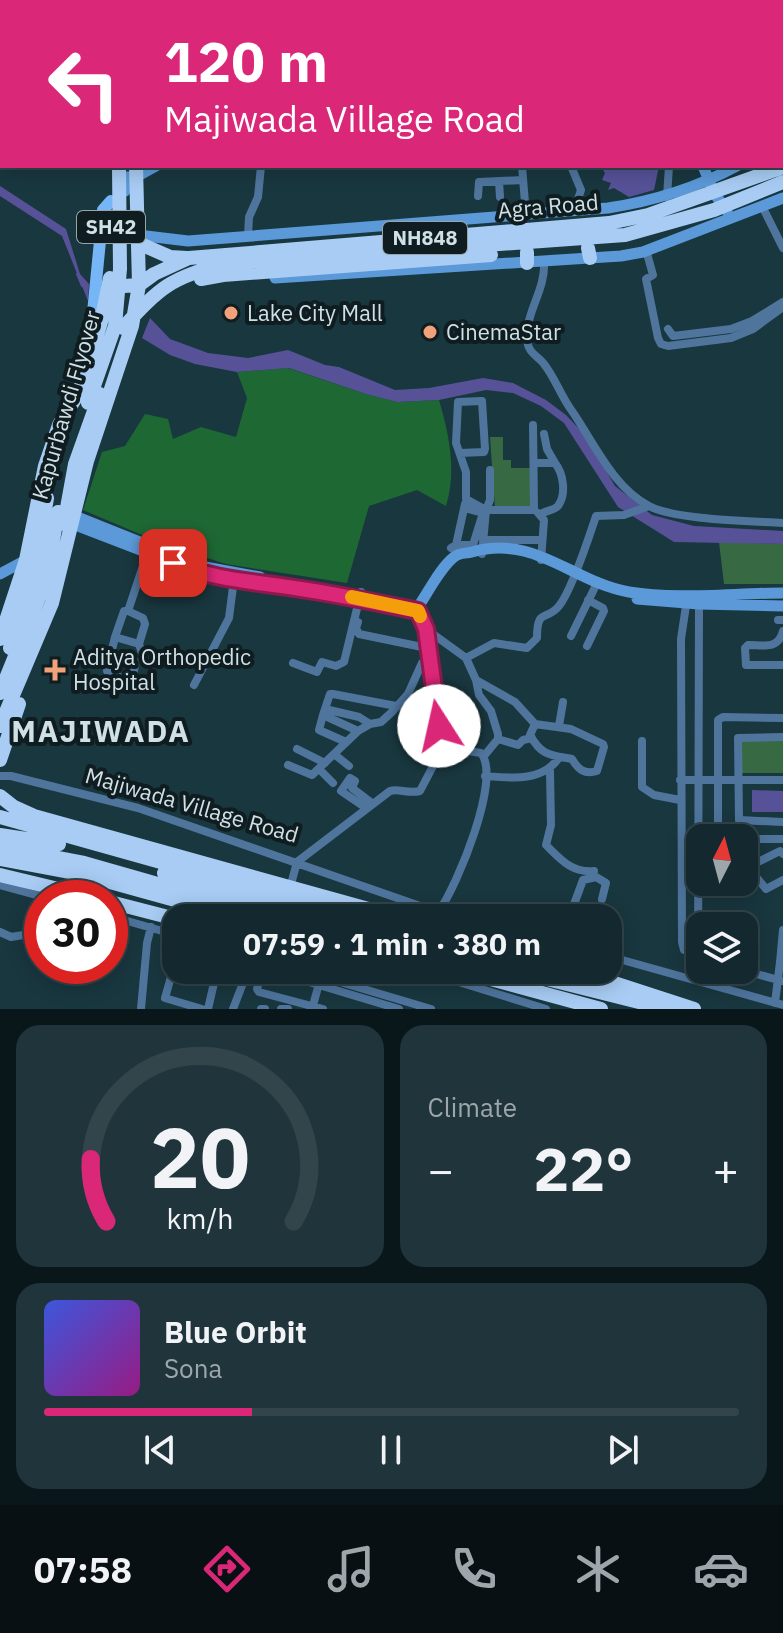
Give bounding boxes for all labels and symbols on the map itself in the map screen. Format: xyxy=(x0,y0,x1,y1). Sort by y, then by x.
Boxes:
street label: Agra Road xyxy=(496,187,600,224)
road number: SH42 xyxy=(77,211,145,243)
road number: NH848 xyxy=(383,222,467,254)
place label: Lake City Mall xyxy=(247,298,383,327)
marker: Lake City Mall xyxy=(222,304,240,322)
street label: Kapurbawdi Flyover xyxy=(25,307,106,503)
place label: CinemaStar xyxy=(446,317,561,346)
marker: CinemaStar xyxy=(421,323,439,341)
pin xyxy=(139,529,207,597)
place label: Aditya Orthopedic Hospital xyxy=(73,642,251,696)
marker: Aditya Orthopedic Hospital xyxy=(44,659,66,681)
position arrow xyxy=(397,684,481,768)
district label: MAJIWADA xyxy=(11,711,191,750)
street label: Majiwada Village Road xyxy=(82,760,302,849)
north arrow xyxy=(686,824,758,896)
speed limit sign: 30 xyxy=(24,880,128,984)

